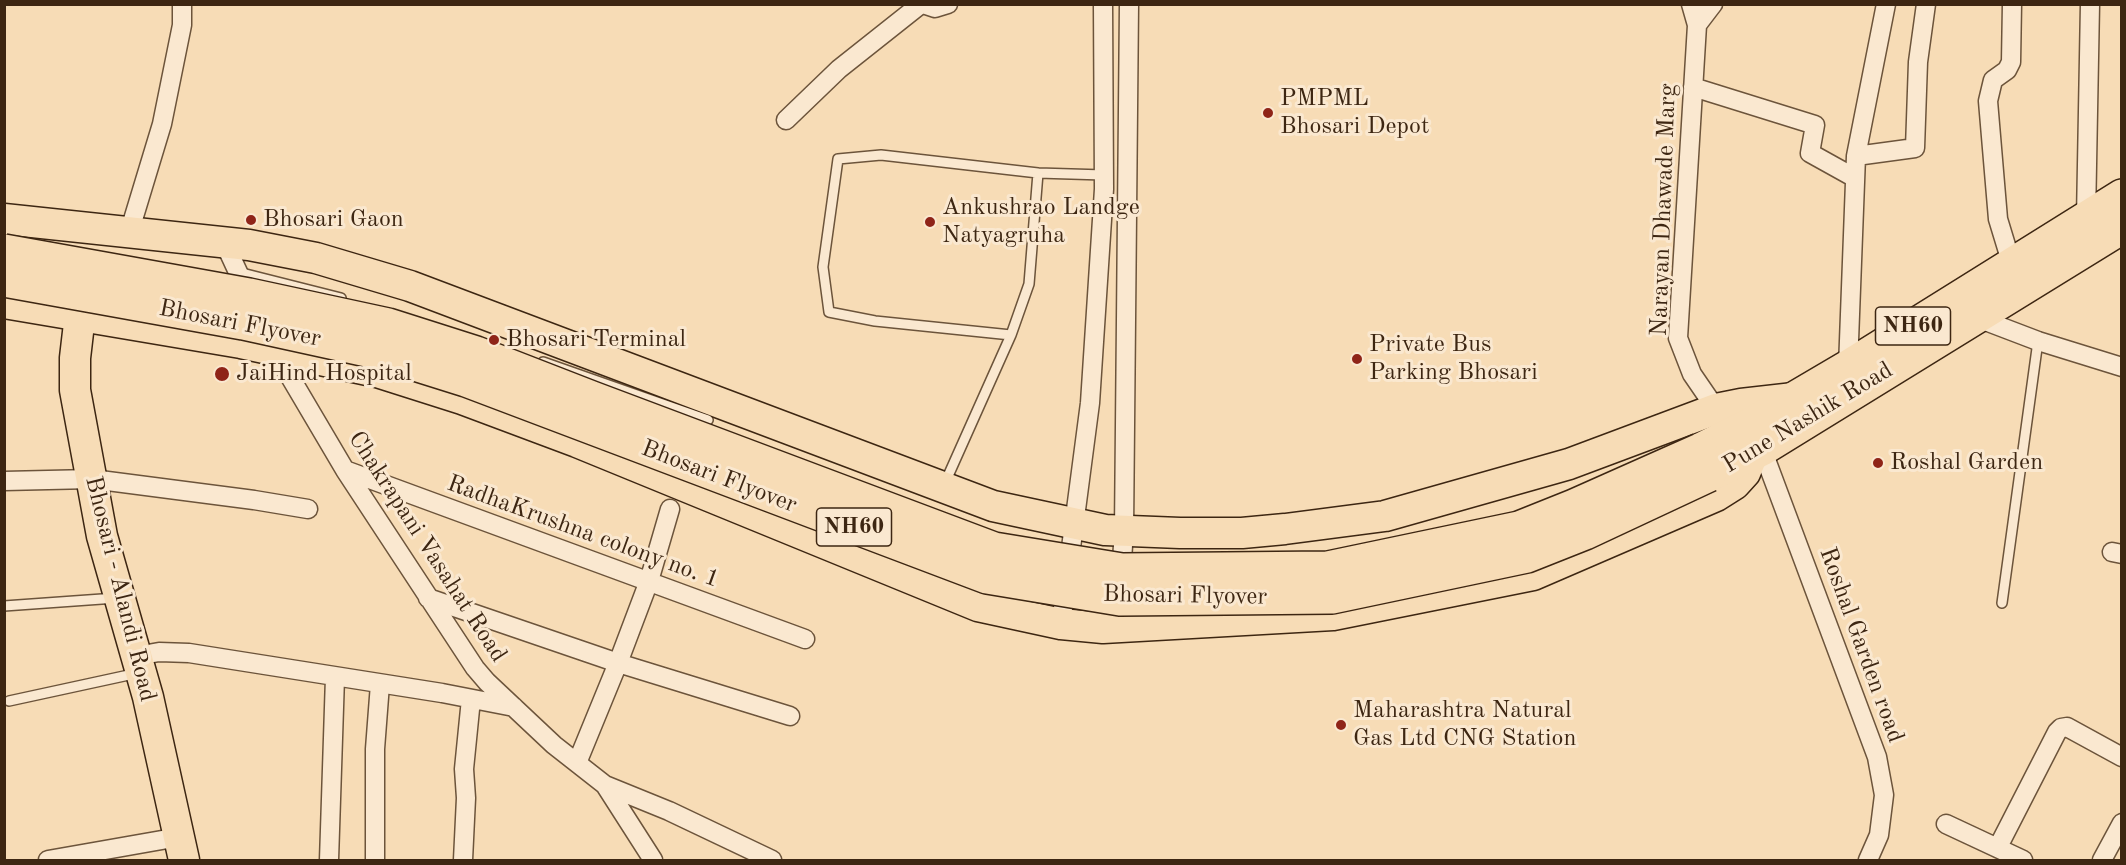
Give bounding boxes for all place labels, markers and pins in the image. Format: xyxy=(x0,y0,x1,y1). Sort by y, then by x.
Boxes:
place label: PMPML Bhosari Depot xyxy=(1280,85,1429,141)
marker: PMPML Bhosari Depot xyxy=(1261,106,1275,120)
place label: Ankushrao Landge Natyagruha xyxy=(942,194,1140,250)
place label: Bhosari Gaon xyxy=(263,206,404,234)
marker: Bhosari Gaon xyxy=(244,213,258,227)
marker: Ankushrao Landge Natyagruha xyxy=(923,215,937,229)
place label: Bhosari Terminal xyxy=(506,326,686,354)
place label: Private Bus Parking Bhosari xyxy=(1369,331,1538,387)
marker: Bhosari Terminal xyxy=(487,333,501,347)
marker: Private Bus Parking Bhosari xyxy=(1350,352,1364,366)
place label: JaiHind Hospital xyxy=(236,360,412,388)
marker: JaiHind Hospital xyxy=(213,365,231,383)
place label: Roshal Garden xyxy=(1890,449,2043,477)
marker: Roshal Garden xyxy=(1871,456,1885,470)
place label: Maharashtra Natural Gas Ltd CNG Station xyxy=(1353,697,1576,753)
marker: Maharashtra Natural Gas Ltd CNG Station xyxy=(1334,718,1348,732)

